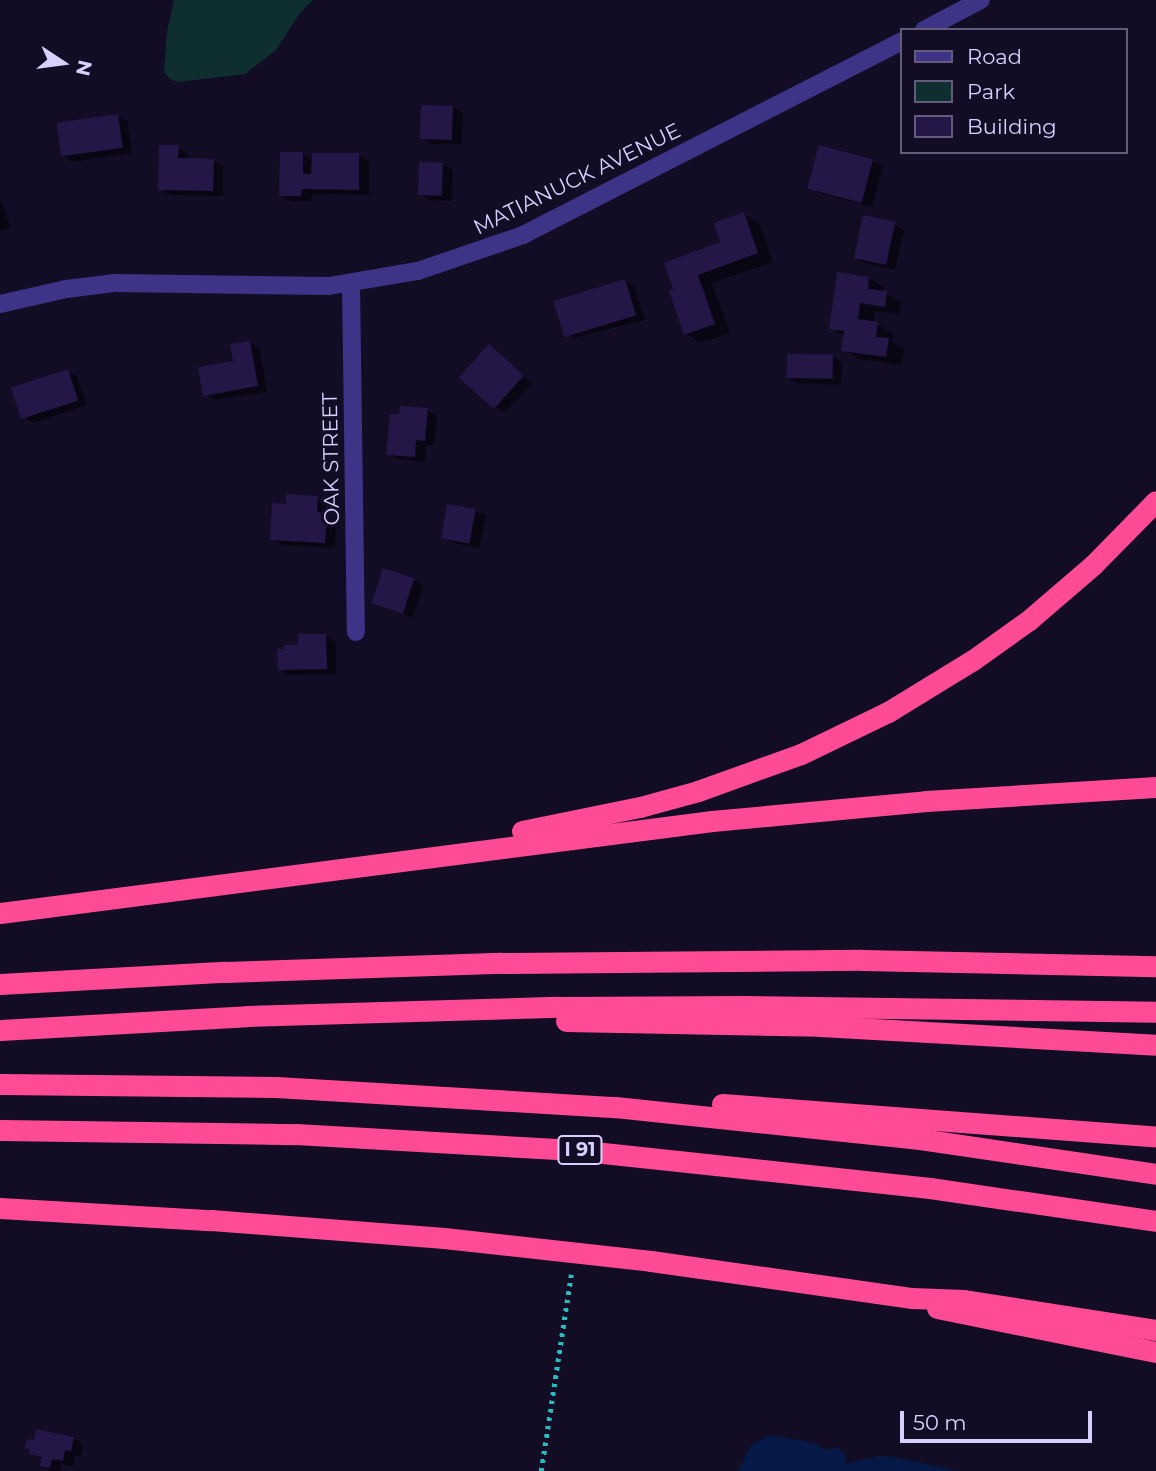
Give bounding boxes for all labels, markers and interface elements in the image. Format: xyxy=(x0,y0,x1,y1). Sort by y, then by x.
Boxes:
north arrow xyxy=(28,28,98,98)
legend xyxy=(900,28,1128,154)
text: Road xyxy=(967,44,1022,69)
text: N xyxy=(71,58,97,78)
text: Park xyxy=(967,79,1015,104)
text: Building xyxy=(967,114,1057,139)
street label: MATIANUCK AVENUE xyxy=(469,118,685,240)
street label: OAK STREET xyxy=(317,392,345,526)
road number: I 91 xyxy=(557,1134,603,1166)
scale bar xyxy=(904,1398,1096,1442)
text: 50 m xyxy=(913,1410,967,1435)

